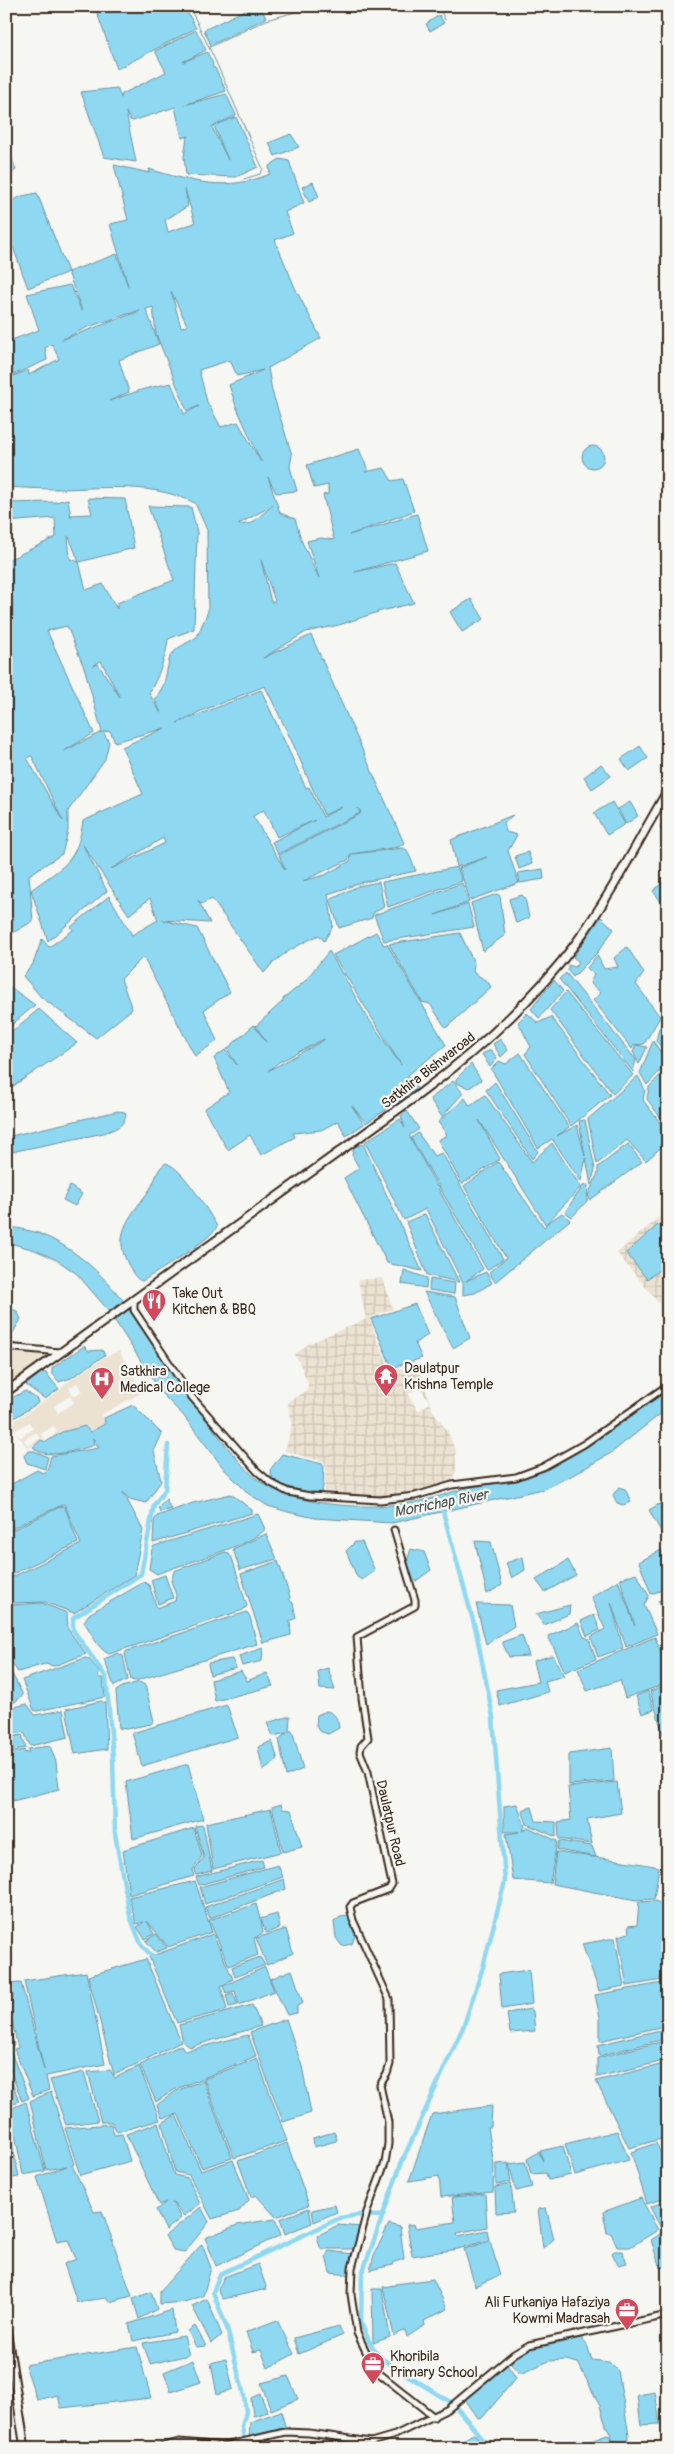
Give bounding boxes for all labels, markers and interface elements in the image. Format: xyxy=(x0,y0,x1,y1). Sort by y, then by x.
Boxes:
street label: Satkhira Bishwaroad xyxy=(378,1028,479,1112)
place label: Take Out Kitchen & BBQ xyxy=(172,1285,256,1318)
restaurant icon: Take Out Kitchen & BBQ xyxy=(141,1288,167,1322)
place label: Daulatpur Krishna Temple xyxy=(404,1360,493,1393)
place label: Satkhira Medical College xyxy=(120,1363,210,1396)
temple icon: Daulatpur Krishna Temple xyxy=(373,1363,399,1397)
hospital icon: Satkhira Medical College xyxy=(89,1366,115,1400)
water label: Morrichap River xyxy=(392,1485,491,1522)
street label: Daulatpur Road xyxy=(372,1778,409,1868)
place label: Ali Furkaniya Hafaziya Kowmi Madrasah xyxy=(484,2294,610,2327)
office icon: Ali Furkaniya Hafaziya Kowmi Madrasah xyxy=(614,2297,640,2331)
place label: Khoribila Primary School xyxy=(390,2348,478,2381)
office icon: Khoribila Primary School xyxy=(360,2351,386,2385)

